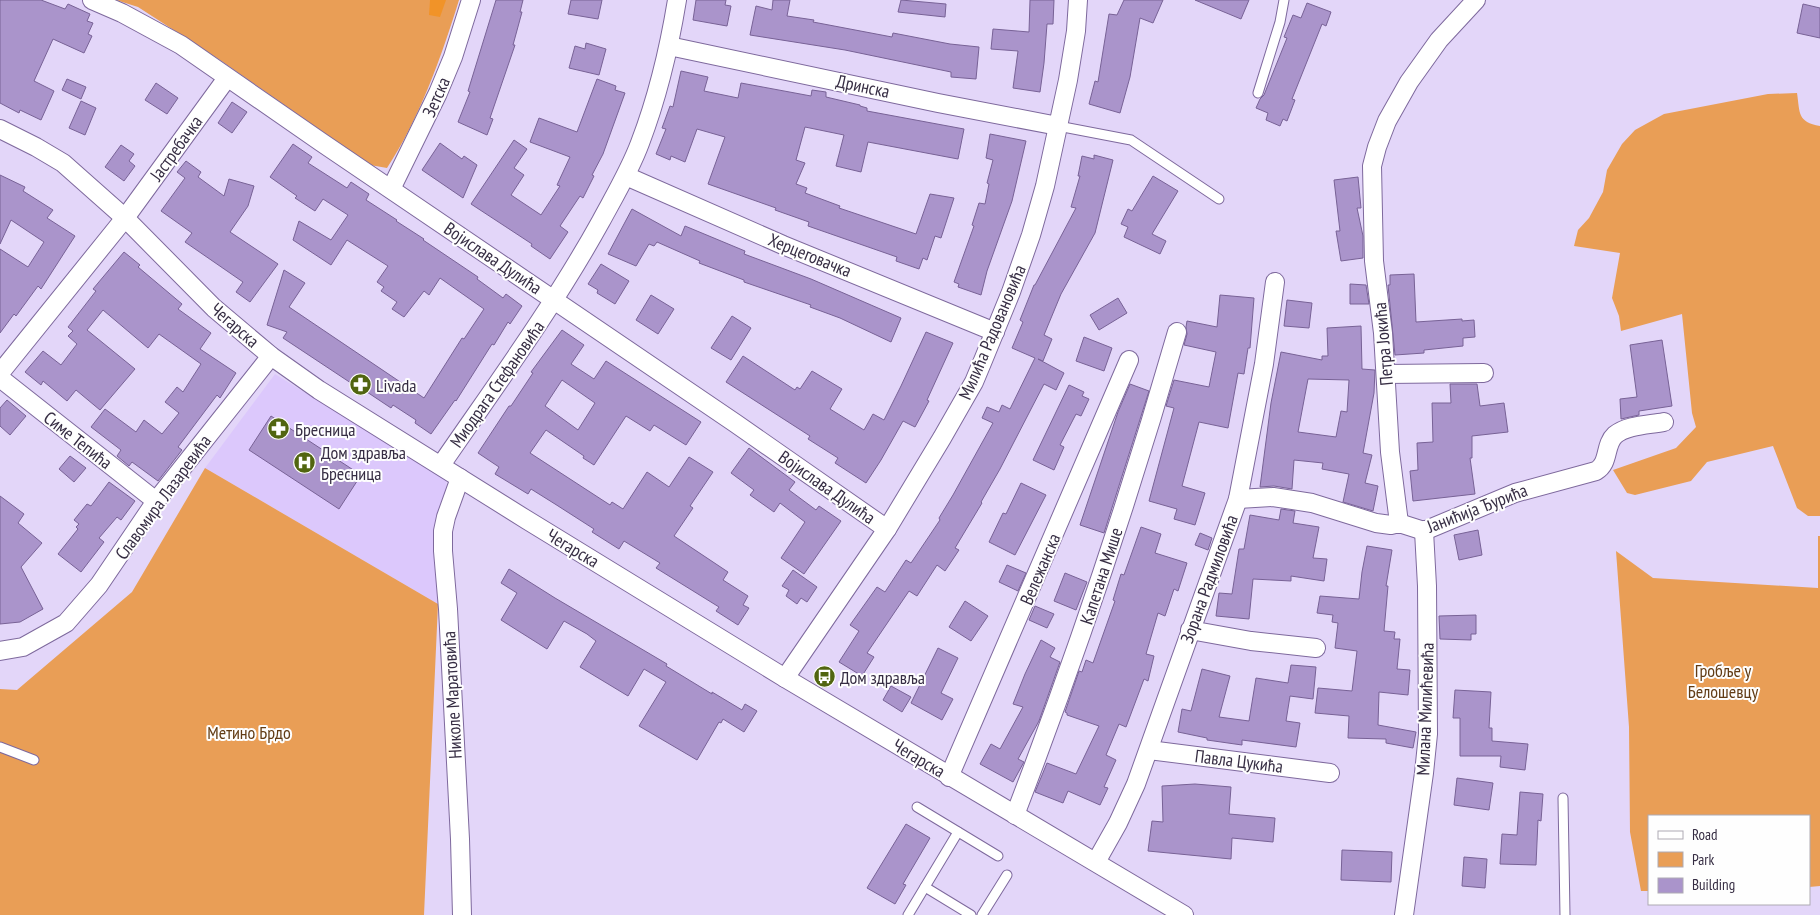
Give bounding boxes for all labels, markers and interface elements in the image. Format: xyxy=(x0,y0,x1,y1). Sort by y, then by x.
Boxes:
street label: Дринска xyxy=(834,69,892,103)
street label: Зетска xyxy=(417,73,455,121)
street label: Јастребачка xyxy=(144,111,207,186)
street label: Војислава Дулића xyxy=(440,217,546,299)
street label: Херцеговачка xyxy=(765,228,855,282)
street label: Милића Радовановића xyxy=(953,261,1031,403)
street label: Чегарска xyxy=(206,298,264,352)
street label: Петра Јокића xyxy=(1368,301,1398,387)
street label: Миодрага Стефановића xyxy=(445,316,549,452)
pharmacy icon: Livada xyxy=(348,373,372,397)
place label: Livada xyxy=(376,374,417,397)
street label: Симе Тепића xyxy=(39,406,117,474)
pharmacy icon: Бресница xyxy=(267,417,291,441)
place label: Бресница xyxy=(295,418,355,441)
street label: Славомира Лазаревића xyxy=(110,430,216,564)
place label: Дом здравља Бресница xyxy=(321,441,406,485)
street label: Војислава Дулића xyxy=(774,445,880,529)
hospital icon: Дом здравља Бресница xyxy=(293,450,317,474)
street label: Јанићија Ђурића xyxy=(1423,478,1531,538)
street label: Зорана Радмиловића xyxy=(1175,512,1243,646)
street label: Чегарска xyxy=(543,523,603,573)
street label: Капетана Мише xyxy=(1075,525,1127,627)
street label: Вележанска xyxy=(1015,530,1065,608)
street label: Николе Маратовића xyxy=(437,630,467,760)
street label: Милана Милићевића xyxy=(1411,642,1439,776)
park label: Гробље у Белошевцу xyxy=(1688,659,1758,703)
bus stop icon: Дом здравља xyxy=(812,665,836,689)
place label: Дом здравља xyxy=(840,666,925,689)
park label: Метино Брдо xyxy=(207,721,291,744)
street label: Чегарска xyxy=(889,733,949,783)
street label: Павла Цукића xyxy=(1194,744,1284,778)
legend xyxy=(1648,815,1810,905)
text: Road xyxy=(1692,825,1718,844)
text: Park xyxy=(1692,850,1714,869)
text: Building xyxy=(1692,875,1735,894)

